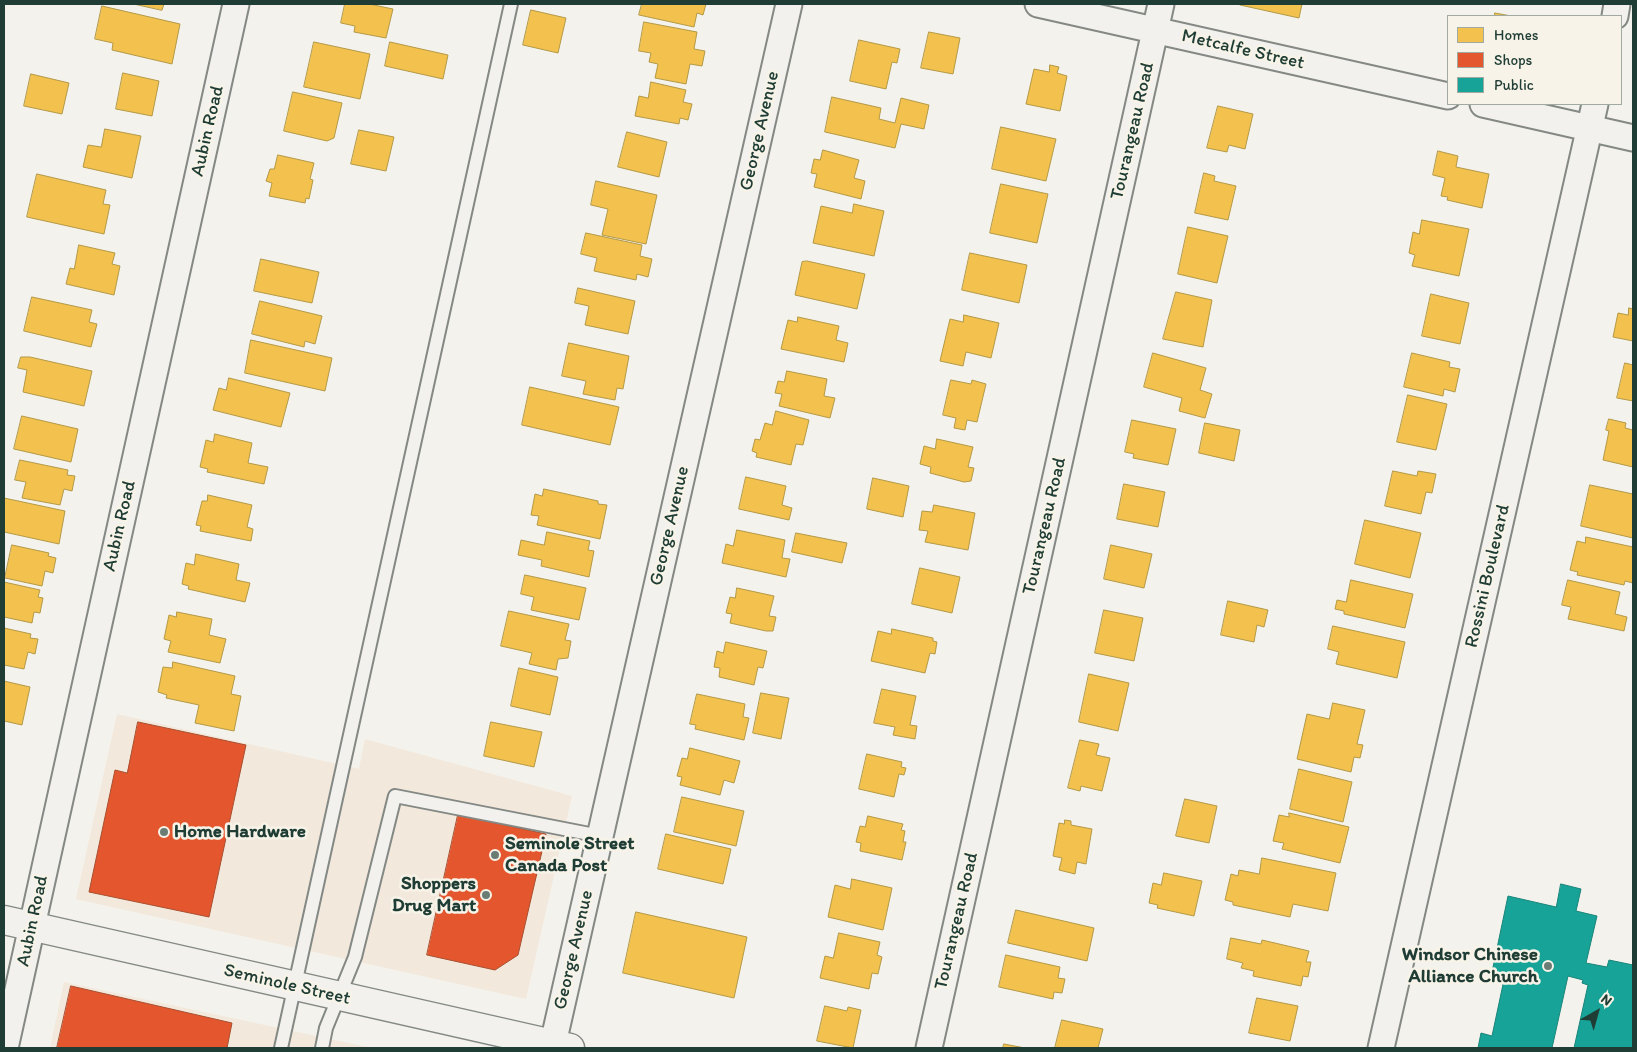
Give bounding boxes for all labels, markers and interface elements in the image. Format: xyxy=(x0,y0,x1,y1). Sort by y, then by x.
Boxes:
legend xyxy=(1447,15,1622,105)
street label: Metcalfe Street xyxy=(1179,25,1307,75)
text: Homes xyxy=(1494,26,1538,44)
text: Shops xyxy=(1494,51,1532,69)
street label: Tourangeau Road xyxy=(1106,60,1160,202)
street label: George Avenue xyxy=(735,69,785,193)
text: Public xyxy=(1494,76,1534,94)
street label: Aubin Road xyxy=(186,83,230,179)
street label: Tourangeau Road xyxy=(1018,455,1072,597)
street label: George Avenue xyxy=(645,464,695,588)
street label: Aubin Road xyxy=(98,478,142,574)
street label: Rossini Boulevard xyxy=(1460,502,1516,650)
place label: Home Hardware xyxy=(174,821,306,843)
marker: Home Hardware xyxy=(158,826,170,838)
place label: Seminole Street Canada Post xyxy=(505,833,634,877)
marker: Seminole Street Canada Post xyxy=(489,849,501,861)
street label: Tourangeau Road xyxy=(930,850,984,992)
street label: Aubin Road xyxy=(12,873,54,969)
place label: Shoppers Drug Mart xyxy=(392,873,476,917)
street label: George Avenue xyxy=(549,888,599,1012)
marker: Shoppers Drug Mart xyxy=(480,889,492,901)
place label: Windsor Chinese Alliance Church xyxy=(1402,944,1538,988)
street label: Seminole Street xyxy=(221,959,353,1011)
marker: Windsor Chinese Alliance Church xyxy=(1542,960,1554,972)
north arrow xyxy=(1572,987,1622,1037)
text: N xyxy=(1598,990,1615,1009)

